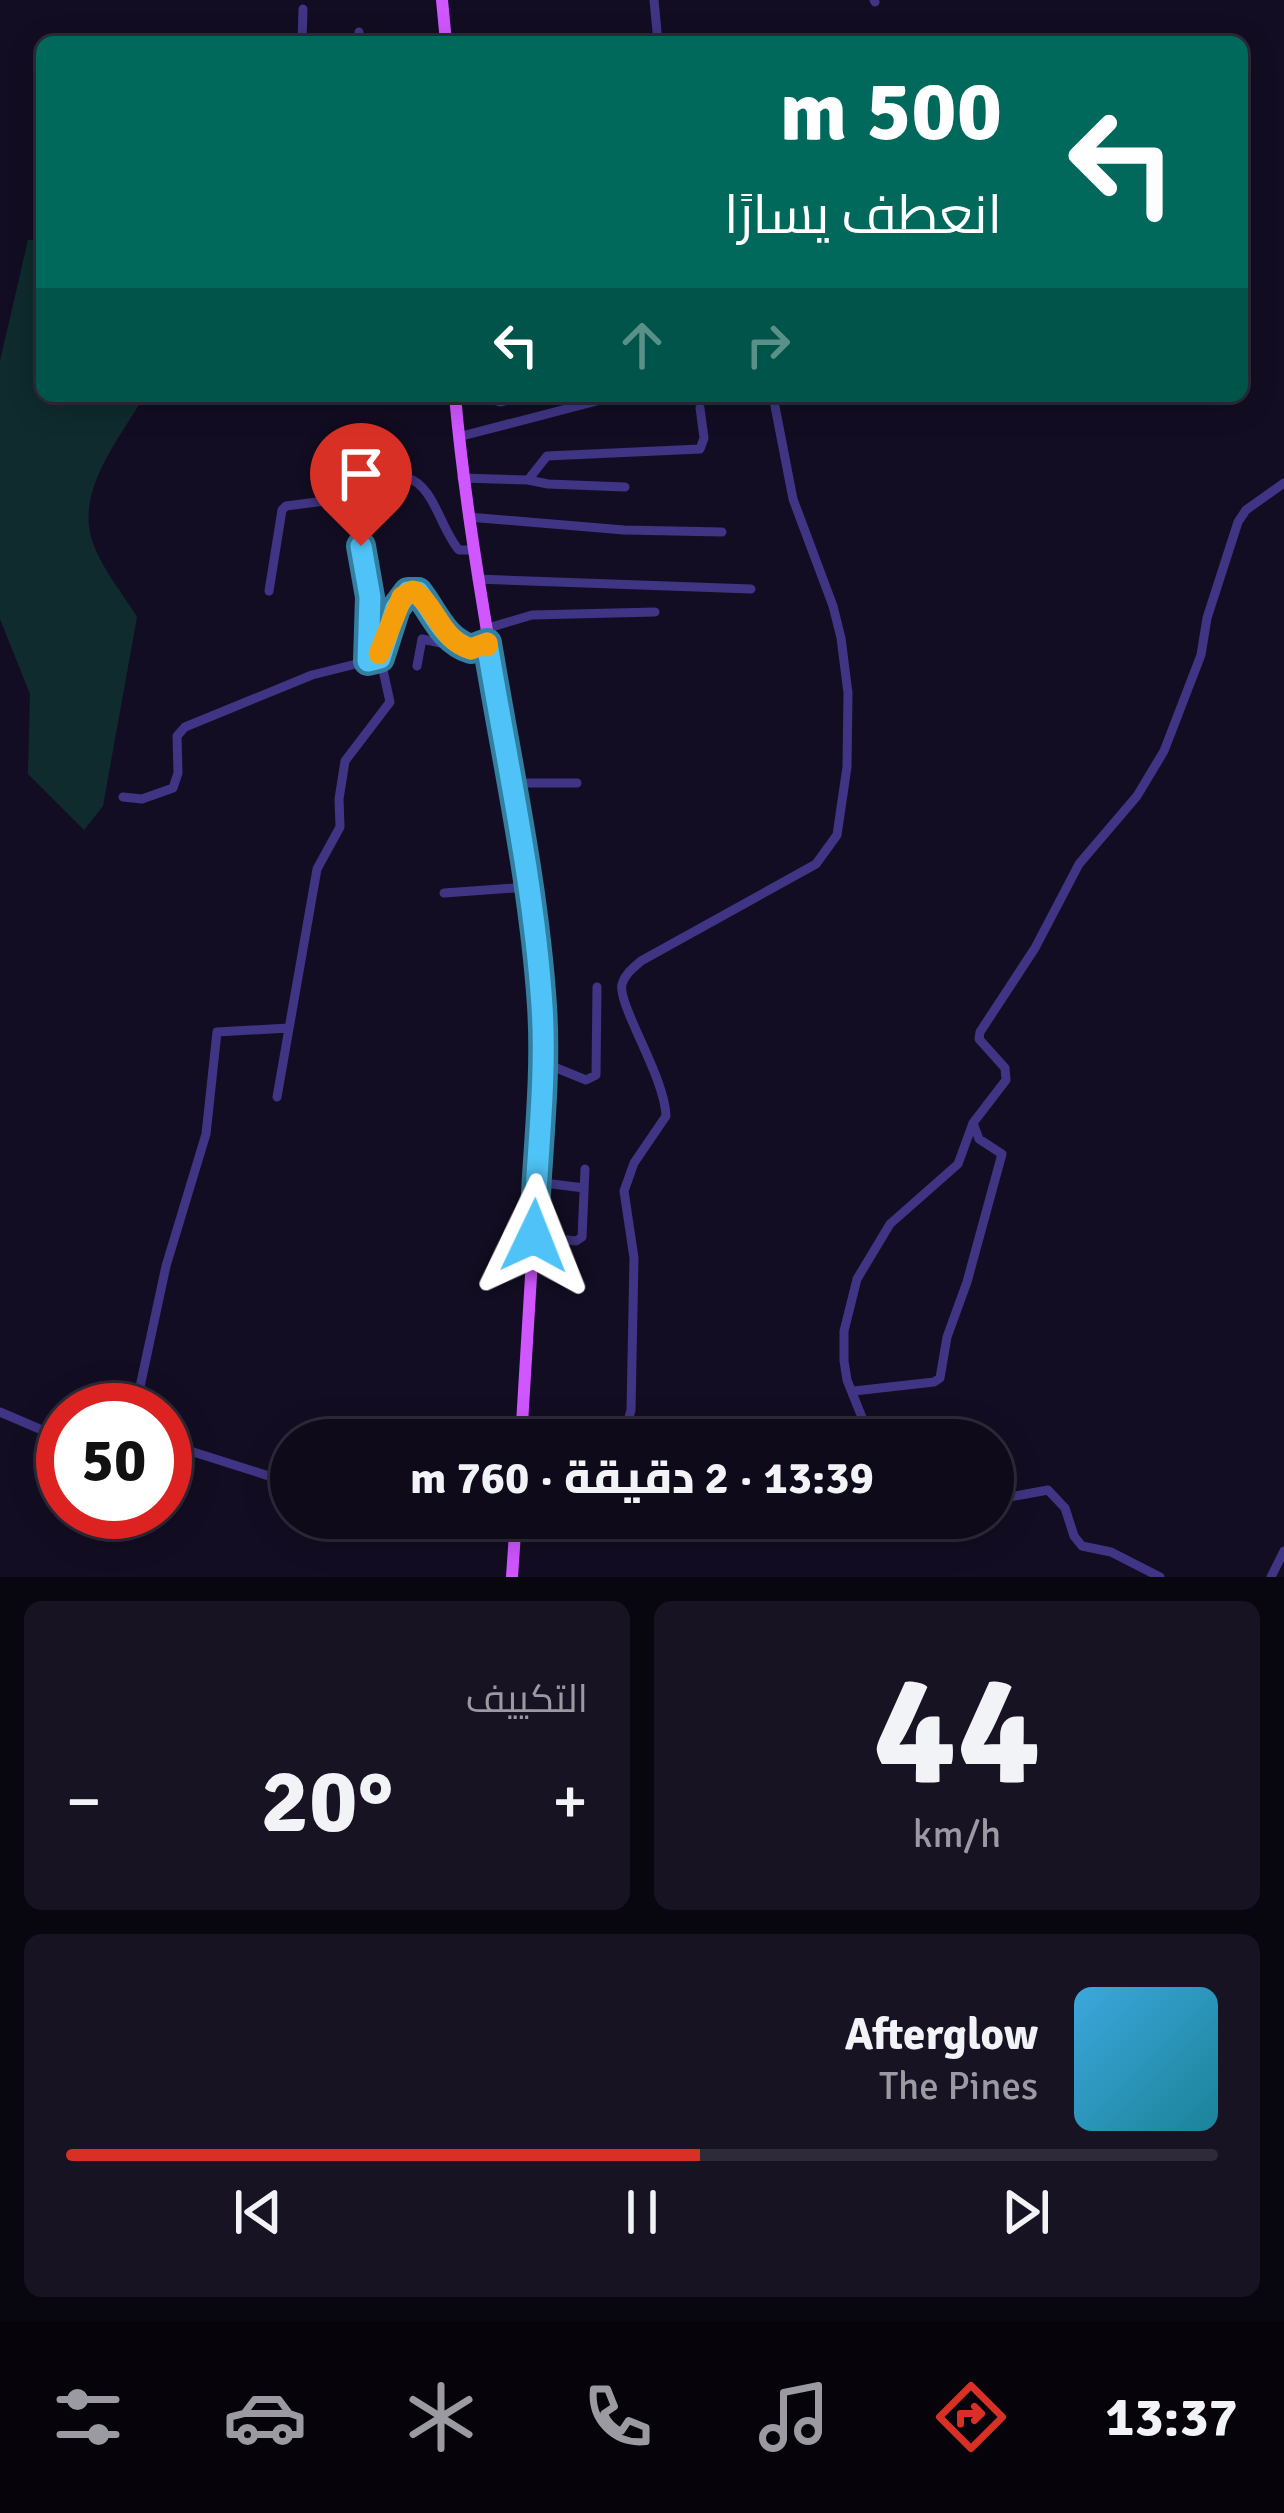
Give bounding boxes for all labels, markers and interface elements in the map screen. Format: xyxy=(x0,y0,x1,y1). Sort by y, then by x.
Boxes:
text: 500 m xyxy=(780,60,1002,164)
icon: left xyxy=(1044,84,1200,240)
text: انعطف يسارًا xyxy=(724,182,1002,249)
icon: left xyxy=(483,312,549,378)
icon: ahead xyxy=(609,312,675,378)
icon: right xyxy=(735,312,801,378)
pin xyxy=(310,423,412,546)
icon: arrive xyxy=(328,441,394,507)
position arrow xyxy=(471,1173,597,1299)
speed limit sign: 50 xyxy=(36,1383,192,1539)
text: 13:39 · 2 دقيقة · 760 m xyxy=(410,1451,874,1506)
text: 44 xyxy=(873,1635,1041,1828)
text: التكييف xyxy=(466,1675,588,1723)
text: 20° xyxy=(260,1746,394,1857)
text: − xyxy=(66,1761,102,1842)
text: + xyxy=(552,1761,588,1842)
text: km/h xyxy=(913,1810,1001,1858)
text: Afterglow xyxy=(845,2007,1038,2062)
text: The Pines xyxy=(879,2062,1038,2110)
icon: previous xyxy=(225,2179,291,2245)
icon: pause xyxy=(609,2179,675,2245)
icon: next xyxy=(993,2179,1059,2245)
icon: filters xyxy=(46,2375,130,2459)
icon: car xyxy=(223,2375,307,2459)
icon: climate xyxy=(399,2375,483,2459)
icon: phone xyxy=(576,2375,660,2459)
icon: music xyxy=(752,2375,836,2459)
icon: directions xyxy=(929,2375,1013,2459)
text: 13:37 xyxy=(1105,2384,1238,2451)

